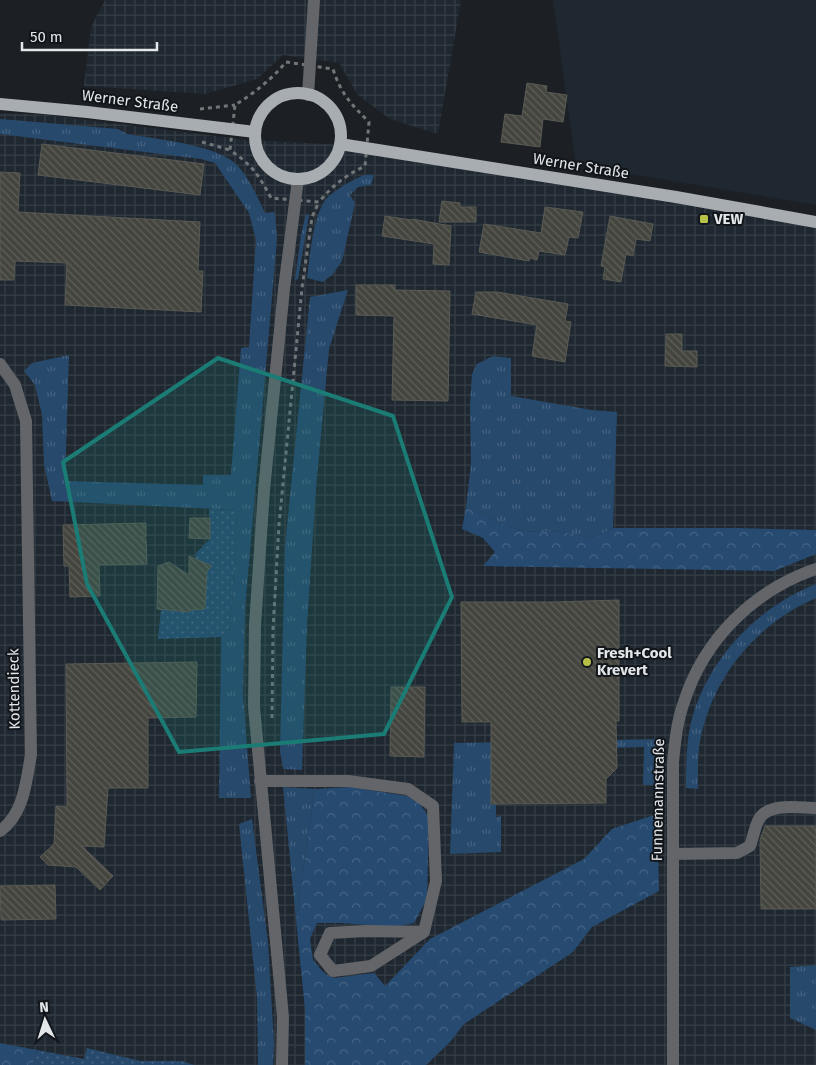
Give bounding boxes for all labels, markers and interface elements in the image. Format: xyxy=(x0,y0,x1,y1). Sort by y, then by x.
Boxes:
scale bar xyxy=(22,20,158,52)
text: 50 m xyxy=(30,28,63,46)
street label: Werner Straße xyxy=(81,86,179,116)
street label: Werner Straße xyxy=(532,150,630,182)
place label: VEW xyxy=(713,210,743,228)
marker: VEW xyxy=(698,213,710,225)
place label: Fresh+Cool Krevert xyxy=(597,644,672,679)
street label: Kottendieck xyxy=(4,648,24,730)
marker: Fresh+Cool Krevert xyxy=(581,656,593,668)
street label: Funnemannstraße xyxy=(648,738,668,862)
north arrow xyxy=(20,995,70,1045)
text: N xyxy=(39,999,49,1016)

